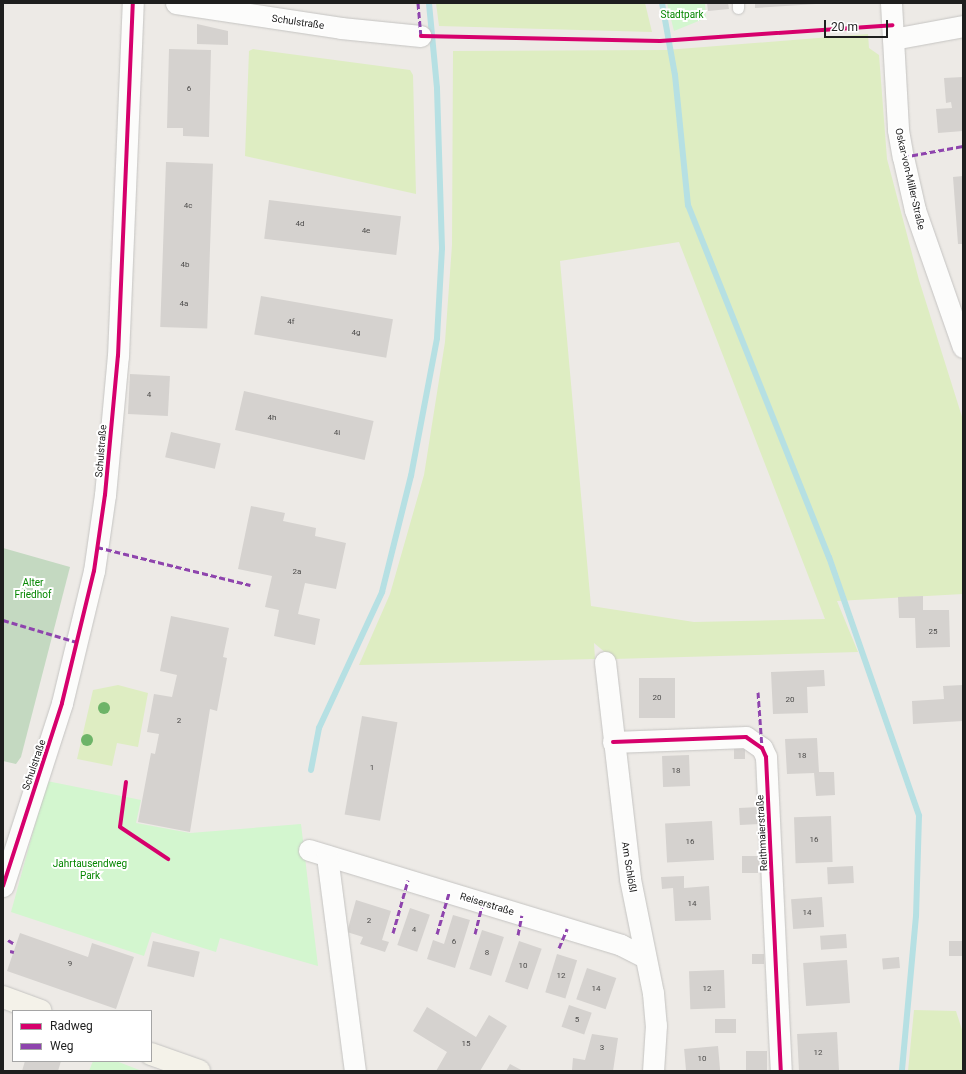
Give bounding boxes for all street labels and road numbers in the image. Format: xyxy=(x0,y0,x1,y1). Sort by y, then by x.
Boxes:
street label: Schulstraße xyxy=(271,12,325,32)
street label: Oskar-von-Miller-Straße xyxy=(892,127,928,231)
street label: Schulstraße xyxy=(93,424,109,478)
street label: Schulstraße xyxy=(20,738,48,792)
street label: Reithmaierstraße xyxy=(754,795,770,871)
street label: Am Schlößl xyxy=(619,841,639,893)
street label: Reiserstraße xyxy=(458,890,516,918)

